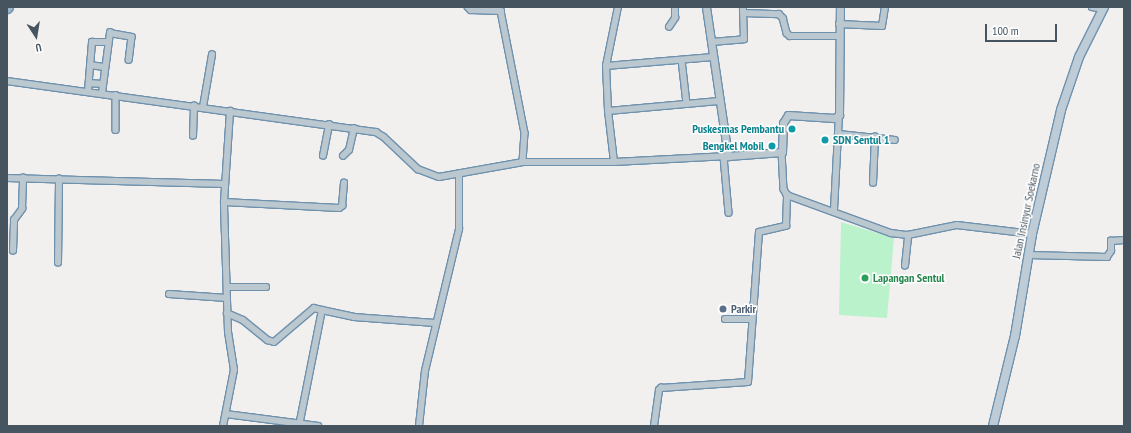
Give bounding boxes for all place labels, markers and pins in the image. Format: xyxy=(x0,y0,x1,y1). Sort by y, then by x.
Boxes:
place label: Puskesmas Pembantu xyxy=(692,122,784,136)
marker: Puskesmas Pembantu xyxy=(787,124,797,134)
place label: SDN Sentul 1 xyxy=(833,133,889,147)
marker: SDN Sentul 1 xyxy=(820,135,830,145)
place label: Bengkel Mobil xyxy=(703,139,764,153)
marker: Bengkel Mobil xyxy=(767,141,777,151)
place label: Lapangan Sentul xyxy=(873,271,944,285)
marker: Lapangan Sentul xyxy=(860,273,870,283)
place label: Parkir xyxy=(731,302,756,316)
marker: Parkir xyxy=(718,304,728,314)

